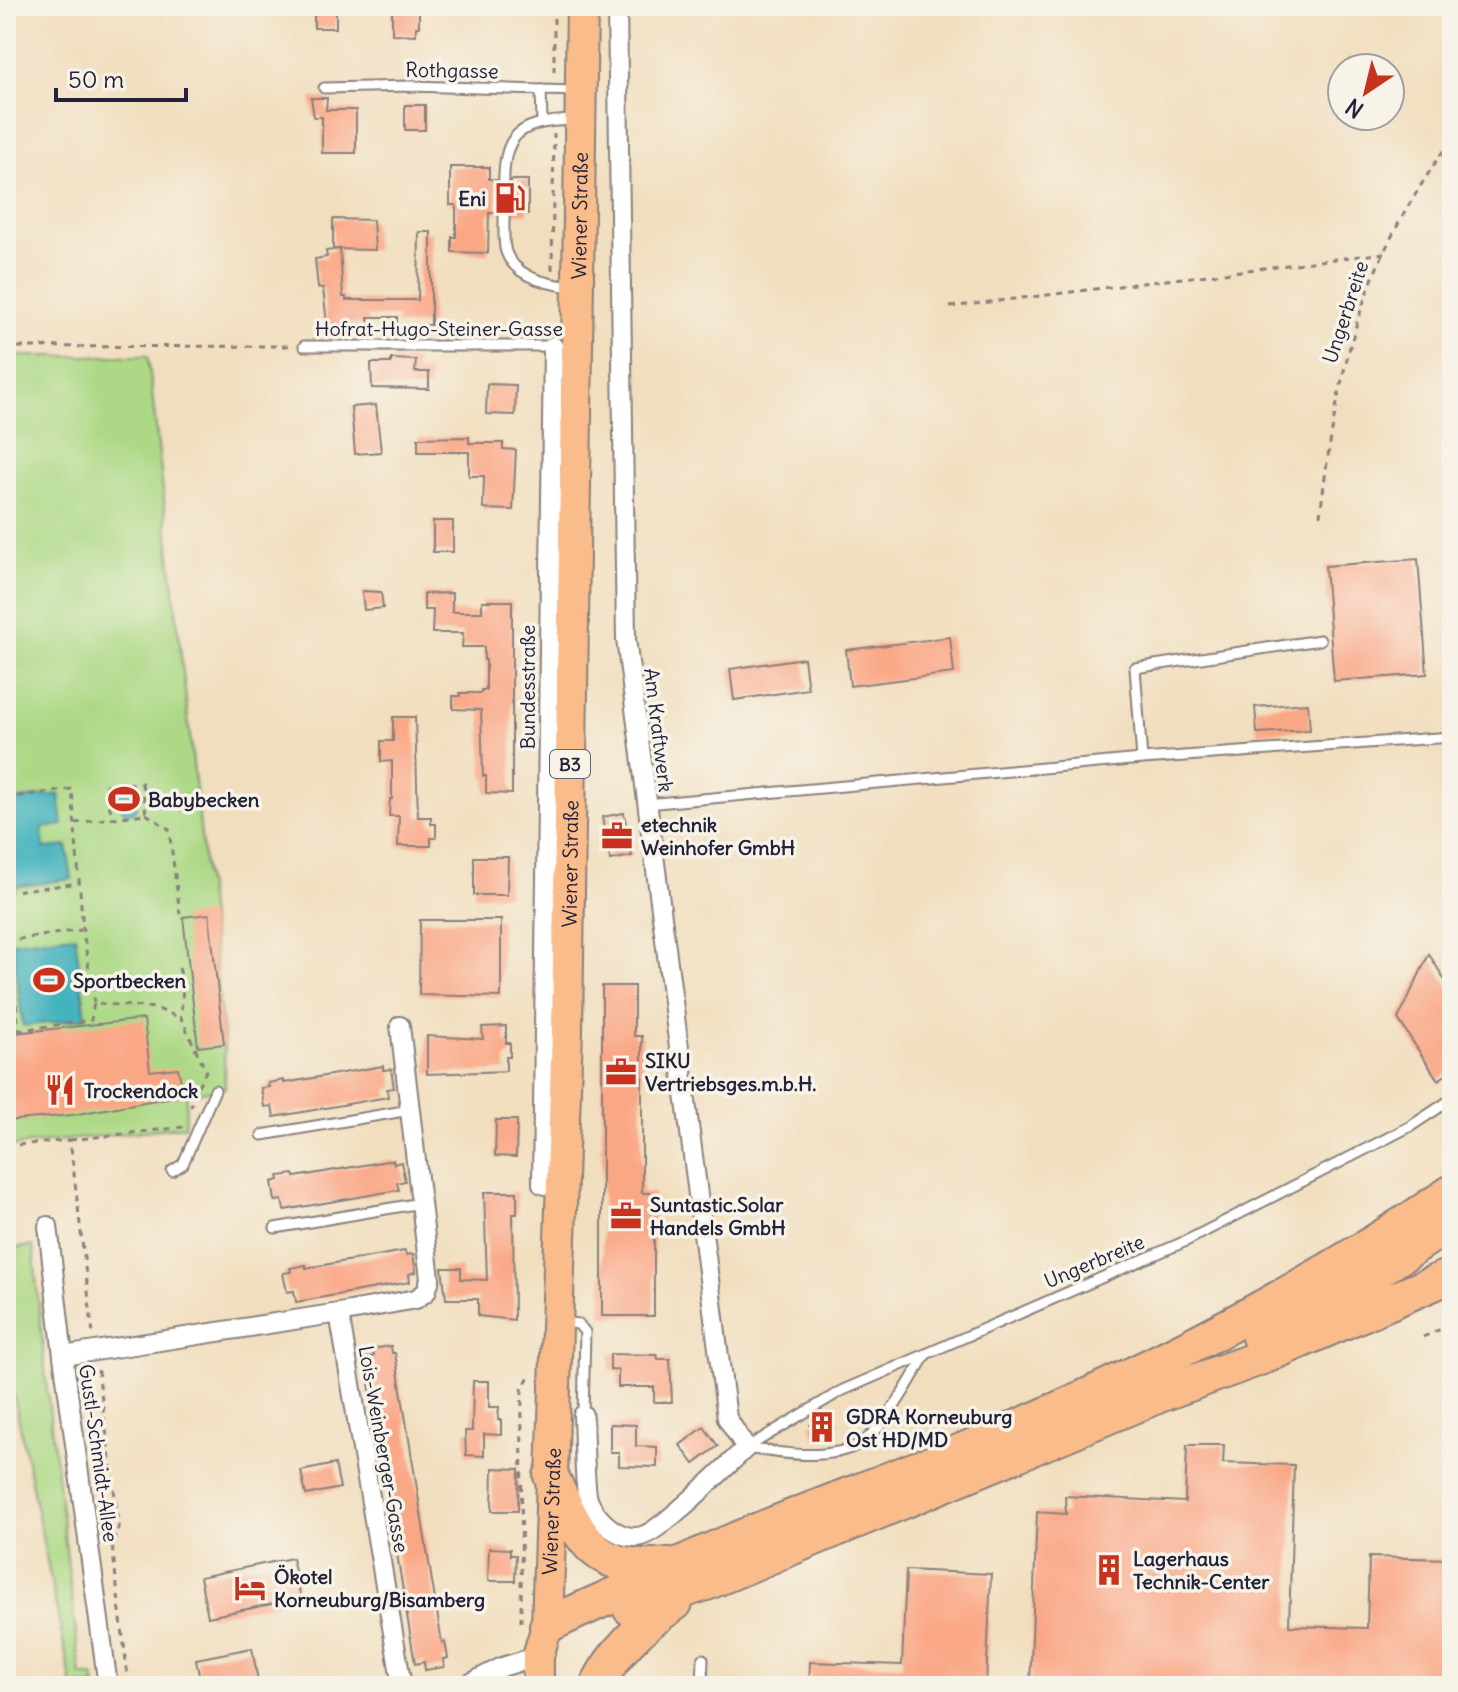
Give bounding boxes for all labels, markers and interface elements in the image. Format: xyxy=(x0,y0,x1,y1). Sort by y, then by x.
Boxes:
scale bar xyxy=(56,52,186,102)
north arrow xyxy=(1326,52,1406,132)
street label: Rothgasse xyxy=(405,57,499,83)
text: 50 m xyxy=(68,64,124,94)
text: N xyxy=(1340,93,1369,124)
street label: Wiener Straße xyxy=(565,152,592,280)
fuel station icon: Eni xyxy=(493,181,527,215)
place label: Eni xyxy=(458,186,486,211)
street label: Ungerbreite xyxy=(1317,258,1373,366)
street label: Hofrat-Hugo-Steiner-Gasse xyxy=(315,316,563,341)
street label: Bundesstraße xyxy=(515,625,540,749)
street label: Am Kraftwerk xyxy=(639,666,679,794)
road number: B3 xyxy=(550,750,590,778)
sports icon: Babybecken xyxy=(107,782,141,816)
place label: Babybecken xyxy=(148,787,260,812)
street label: Wiener Straße xyxy=(556,800,583,928)
place label: etechnik Weinhofer GmbH xyxy=(641,812,795,860)
office icon: etechnik Weinhofer GmbH xyxy=(600,819,634,853)
sports icon: Sportbecken xyxy=(32,963,66,997)
place label: Sportbecken xyxy=(73,968,186,993)
place label: SIKU Vertriebsges.m.b.H. xyxy=(645,1048,817,1096)
office icon: SIKU Vertriebsges.m.b.H. xyxy=(604,1055,638,1089)
restaurant icon: Trockendock xyxy=(43,1073,77,1107)
place label: Trockendock xyxy=(84,1078,198,1103)
place label: Suntastic.Solar Handels GmbH xyxy=(650,1192,786,1240)
office icon: Suntastic.Solar Handels GmbH xyxy=(609,1199,643,1233)
street label: Ungerbreite xyxy=(1040,1229,1148,1293)
street label: Lois-Weinberger-Gasse xyxy=(353,1344,415,1554)
street label: Gustl-Schmidt-Allee xyxy=(74,1362,124,1544)
place label: GDRA Korneuburg Ost HD/MD xyxy=(846,1404,1012,1452)
building icon: GDRA Korneuburg Ost HD/MD xyxy=(805,1410,839,1444)
street label: Wiener Straße xyxy=(536,1447,565,1575)
place label: Lagerhaus Technik-Center xyxy=(1133,1546,1270,1594)
building icon: Lagerhaus Technik-Center xyxy=(1092,1553,1126,1587)
place label: Ökotel Korneuburg/Bisamberg xyxy=(274,1564,485,1612)
hotel icon: Ökotel Korneuburg/Bisamberg xyxy=(233,1571,267,1605)

